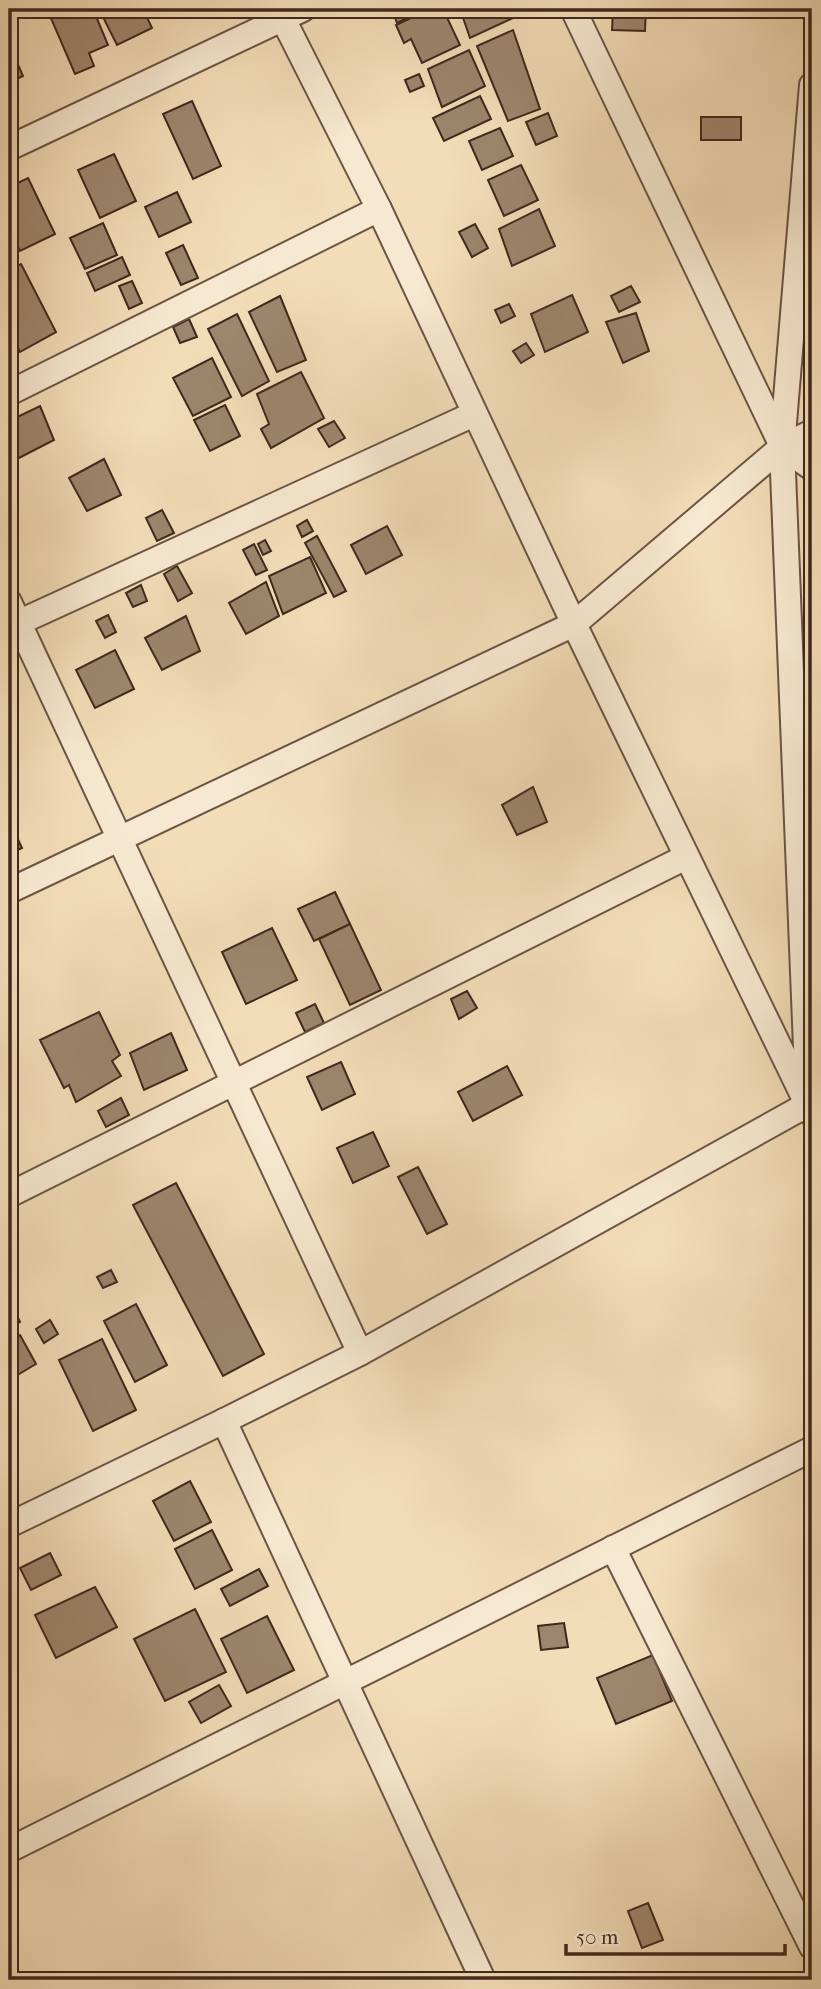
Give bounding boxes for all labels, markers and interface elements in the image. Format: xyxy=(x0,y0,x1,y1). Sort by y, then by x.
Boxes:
scale bar xyxy=(566,1912,784,1956)
text: 50 m xyxy=(576,1925,619,1949)

